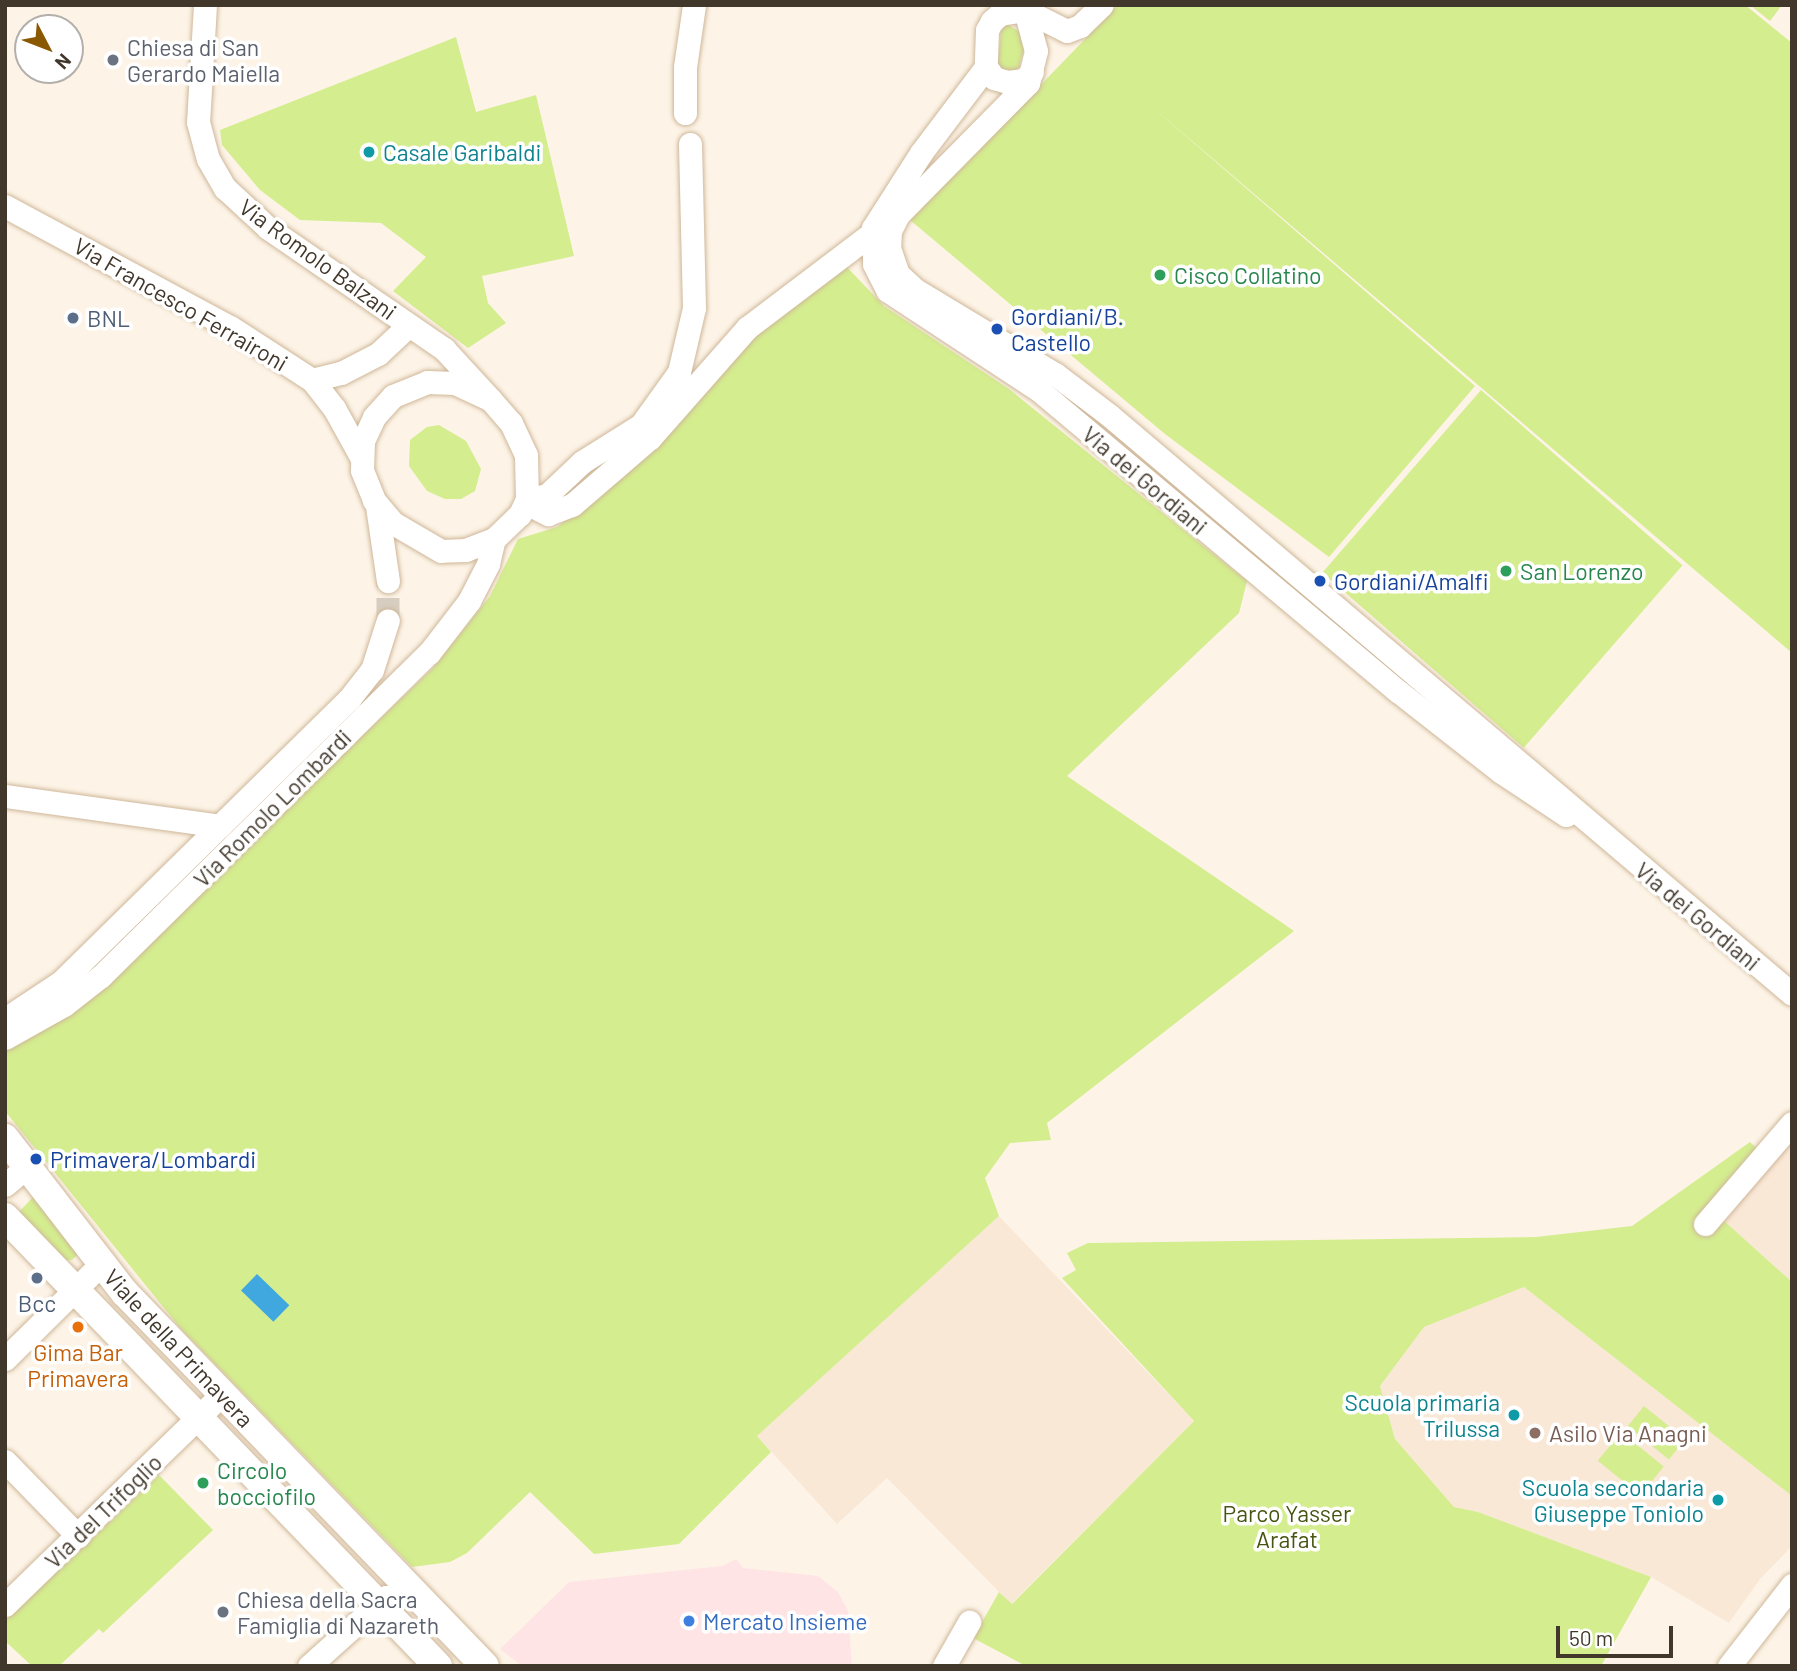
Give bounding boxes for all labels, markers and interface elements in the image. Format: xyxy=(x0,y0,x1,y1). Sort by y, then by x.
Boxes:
north arrow xyxy=(14,14,84,84)
place label: Chiesa di San Gerardo Maiella xyxy=(127,33,280,87)
text: N xyxy=(51,50,76,74)
marker: Chiesa di San Gerardo Maiella xyxy=(105,52,121,68)
place label: Casale Garibaldi xyxy=(383,138,541,166)
marker: Casale Garibaldi xyxy=(361,144,377,160)
street label: Via Romolo Balzani xyxy=(234,193,402,325)
street label: Via Francesco Ferraironi xyxy=(69,231,293,377)
place label: Cisco Collatino xyxy=(1174,261,1322,289)
marker: Cisco Collatino xyxy=(1152,267,1168,283)
place label: Gordiani/B. Castello xyxy=(1011,302,1124,356)
place label: BNL xyxy=(87,304,130,332)
marker: BNL xyxy=(65,310,81,326)
marker: Gordiani/B. Castello xyxy=(989,321,1005,337)
street label: Via dei Gordiani xyxy=(1077,420,1213,540)
place label: San Lorenzo xyxy=(1520,557,1643,585)
marker: San Lorenzo xyxy=(1498,563,1514,579)
place label: Gordiani/Amalfi xyxy=(1334,567,1489,595)
marker: Gordiani/Amalfi xyxy=(1312,573,1328,589)
street label: Via Romolo Lombardi xyxy=(187,723,357,893)
street label: Via dei Gordiani xyxy=(1630,856,1766,976)
place label: Primavera/Lombardi xyxy=(50,1145,256,1173)
marker: Primavera/Lombardi xyxy=(28,1151,44,1167)
street label: Viale della Primavera xyxy=(99,1263,259,1433)
marker: Bcc xyxy=(29,1270,45,1286)
place label: Bcc xyxy=(18,1289,56,1317)
marker: Gima Bar Primavera xyxy=(70,1319,86,1335)
place label: Gima Bar Primavera xyxy=(27,1338,129,1392)
place label: Scuola primaria Trilussa xyxy=(1344,1388,1500,1442)
marker: Scuola primaria Trilussa xyxy=(1506,1407,1522,1423)
place label: Asilo Via Anagni xyxy=(1549,1419,1707,1447)
marker: Asilo Via Anagni xyxy=(1527,1425,1543,1441)
street label: Via del Trifoglio xyxy=(39,1448,167,1574)
place label: Circolo bocciofilo xyxy=(217,1456,316,1510)
place label: Scuola secondaria Giuseppe Toniolo xyxy=(1522,1473,1704,1527)
marker: Circolo bocciofilo xyxy=(195,1475,211,1491)
marker: Scuola secondaria Giuseppe Toniolo xyxy=(1710,1492,1726,1508)
park label: Parco Yasser Arafat xyxy=(1223,1499,1351,1553)
place label: Chiesa della Sacra Famiglia di Nazareth xyxy=(237,1585,439,1639)
marker: Chiesa della Sacra Famiglia di Nazareth xyxy=(215,1604,231,1620)
place label: Mercato Insieme xyxy=(703,1607,867,1635)
scale bar xyxy=(1559,1612,1676,1656)
marker: Mercato Insieme xyxy=(681,1613,697,1629)
text: 50 m xyxy=(1569,1625,1613,1650)

